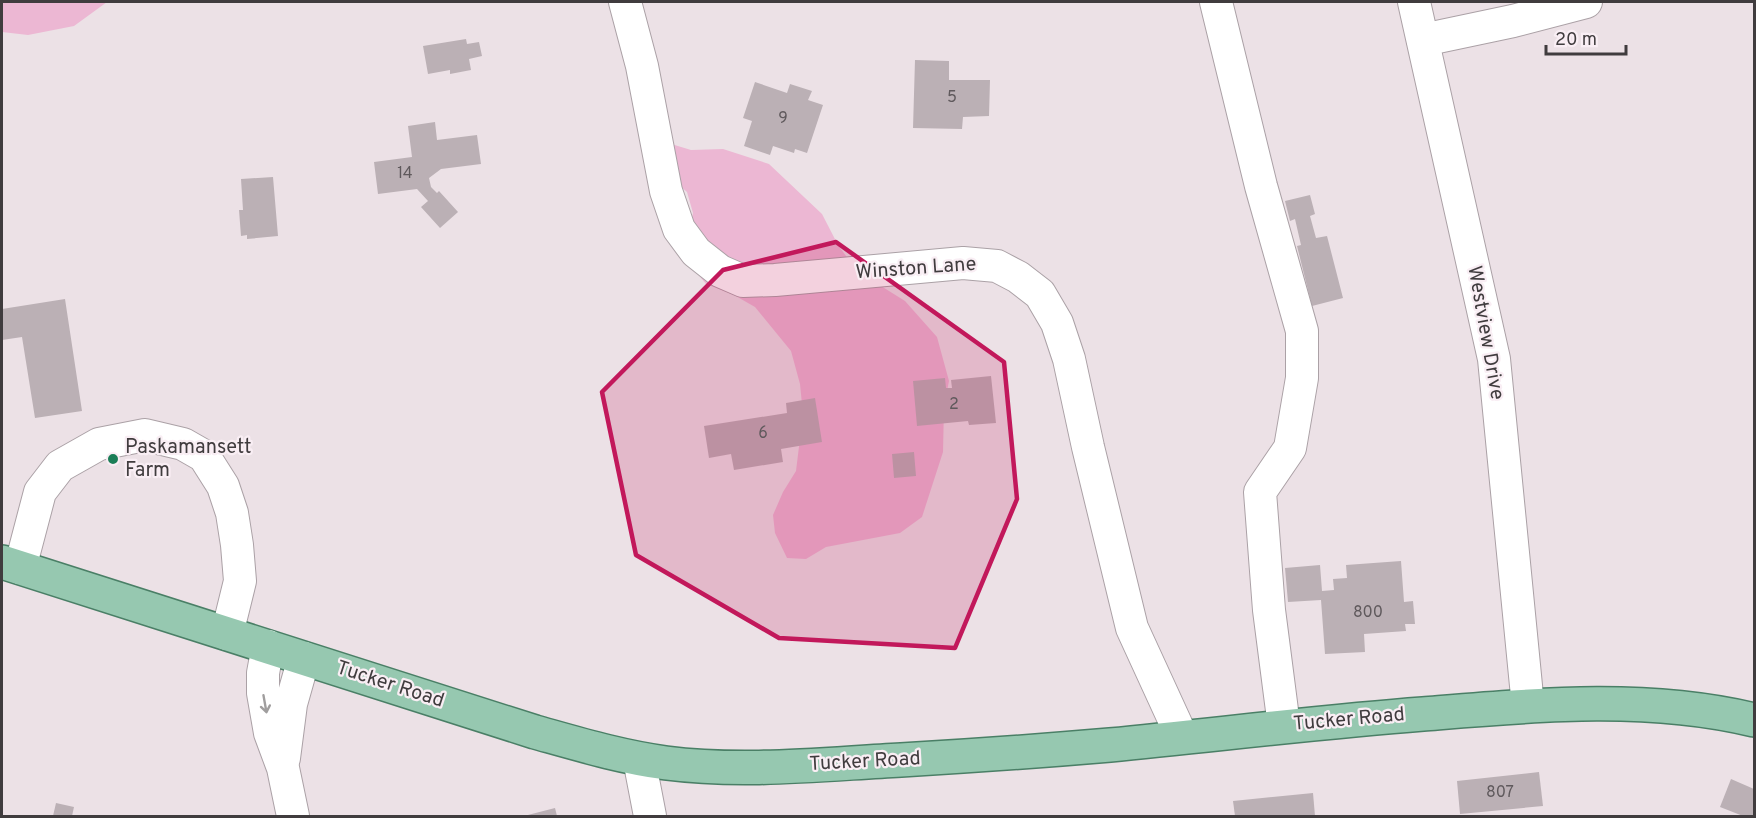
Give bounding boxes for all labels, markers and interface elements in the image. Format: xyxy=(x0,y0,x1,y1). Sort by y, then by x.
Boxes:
scale bar xyxy=(1546,18,1626,56)
text: 20 m xyxy=(1555,29,1597,52)
house number: 5 xyxy=(947,88,957,108)
house number: 9 xyxy=(778,109,788,129)
house number: 14 xyxy=(397,164,413,184)
street label: Winston Lane xyxy=(855,252,977,286)
street label: Westview Drive xyxy=(1460,264,1510,402)
house number: 2 xyxy=(949,395,959,415)
house number: 6 xyxy=(758,424,768,444)
place label: Paskamansett Farm xyxy=(125,435,252,484)
marker: Paskamansett Farm xyxy=(106,452,120,466)
house number: 800 xyxy=(1353,603,1383,623)
street label: Tucker Road xyxy=(333,655,447,715)
one-way arrow xyxy=(259,694,270,714)
street label: Tucker Road xyxy=(1292,702,1406,738)
street label: Tucker Road xyxy=(809,746,921,778)
house number: 807 xyxy=(1486,783,1514,803)

